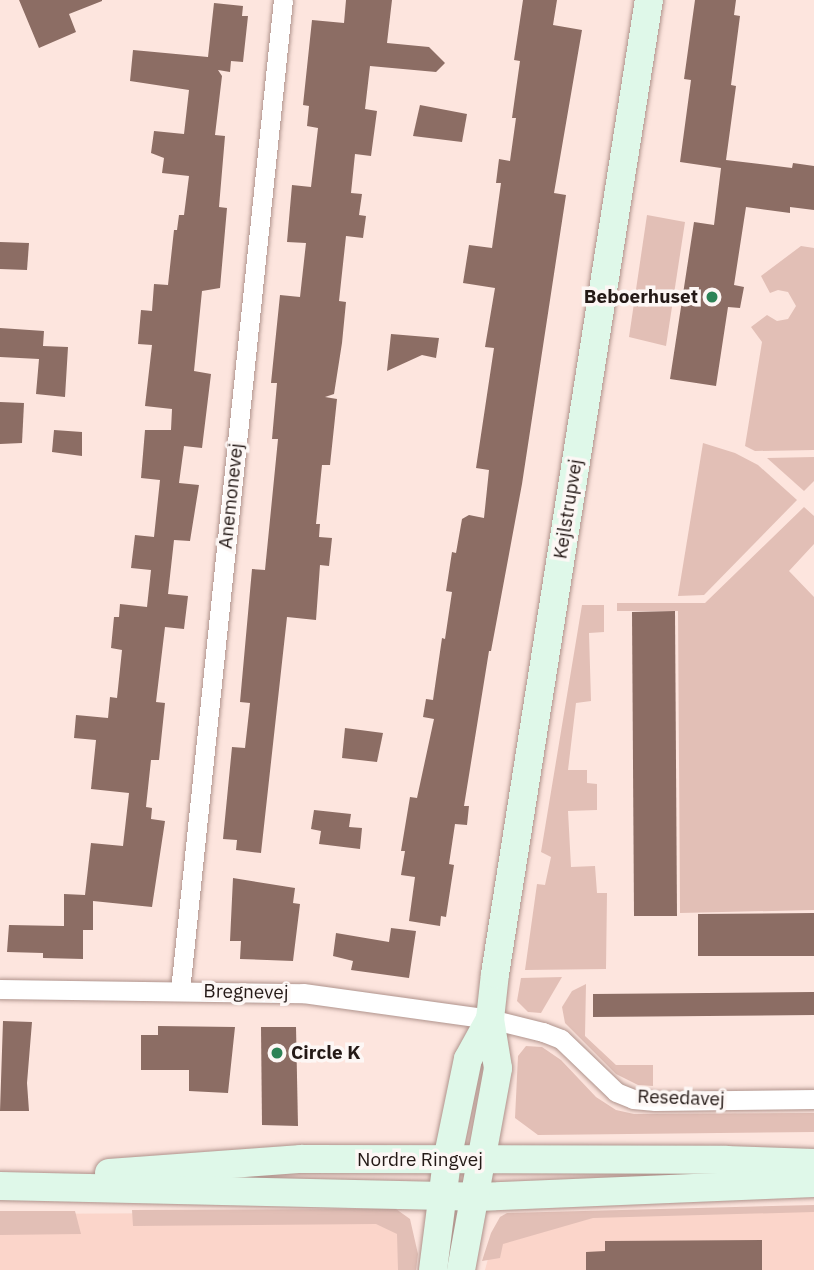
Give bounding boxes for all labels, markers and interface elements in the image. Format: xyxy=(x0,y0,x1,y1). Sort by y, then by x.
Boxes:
place label: Beboerhuset xyxy=(584,286,698,308)
marker: Beboerhuset xyxy=(704,289,720,305)
street label: Anemonevej xyxy=(214,442,248,550)
street label: Kejlstrupvej xyxy=(549,457,587,561)
street label: Bregnevej xyxy=(203,980,289,1004)
place label: Circle K xyxy=(291,1042,360,1064)
marker: Circle K xyxy=(269,1045,285,1061)
street label: Resedavej xyxy=(637,1085,725,1111)
street label: Nordre Ringvej xyxy=(357,1149,483,1171)

